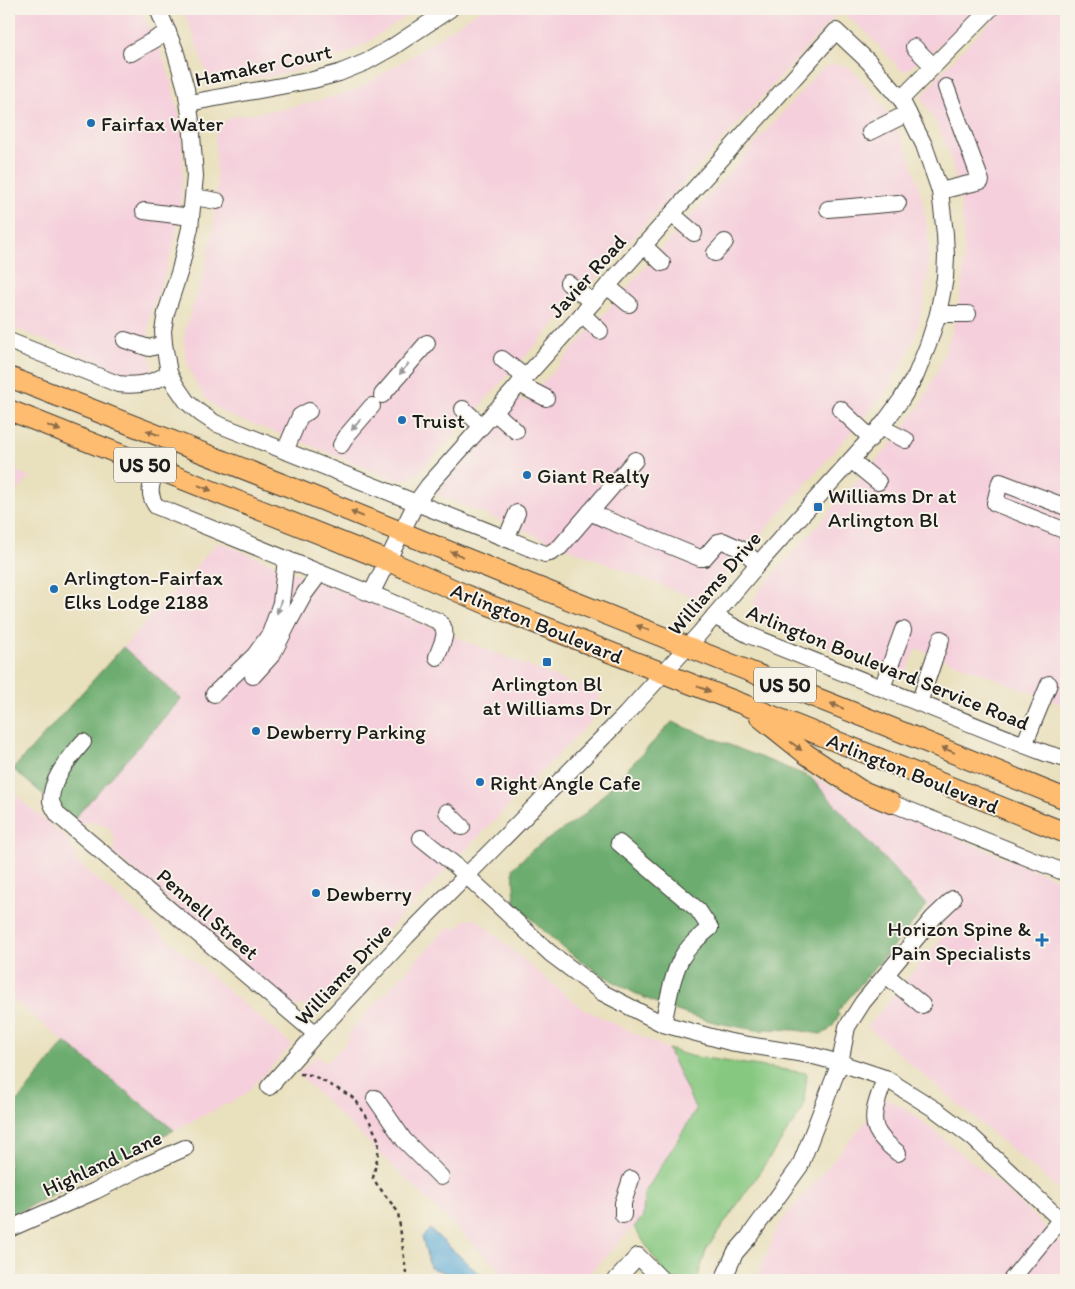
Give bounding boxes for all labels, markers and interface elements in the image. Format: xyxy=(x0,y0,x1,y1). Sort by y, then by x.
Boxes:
street label: Hamaker Court xyxy=(192,38,334,92)
place label: Fairfax Water xyxy=(101,111,224,136)
marker: Fairfax Water xyxy=(85,117,97,129)
street label: Javier Road xyxy=(543,229,631,323)
one-way arrow xyxy=(399,362,410,375)
place label: Truist xyxy=(412,408,465,433)
marker: Truist xyxy=(396,414,408,426)
one-way arrow xyxy=(350,419,362,431)
one-way arrow xyxy=(47,424,62,432)
one-way arrow xyxy=(145,429,160,437)
road number: US 50 xyxy=(114,448,176,482)
place label: Giant Realty xyxy=(537,463,650,488)
marker: Giant Realty xyxy=(521,469,533,481)
place label: Williams Dr at Arlington Bl xyxy=(828,483,957,532)
one-way arrow xyxy=(198,485,212,493)
marker: Williams Dr at Arlington Bl xyxy=(812,501,824,513)
one-way arrow xyxy=(350,509,364,517)
street label: Williams Drive xyxy=(662,526,766,640)
one-way arrow xyxy=(450,550,464,558)
place label: Arlington-Fairfax Elks Lodge 2188 xyxy=(64,565,223,614)
street label: Arlington Boulevard xyxy=(447,577,627,669)
marker: Arlington-Fairfax Elks Lodge 2188 xyxy=(48,583,60,595)
street label: Arlington Boulevard Service Road xyxy=(743,599,1033,735)
one-way arrow xyxy=(275,600,283,615)
one-way arrow xyxy=(635,624,650,632)
marker: Arlington Bl at Williams Dr xyxy=(541,656,553,668)
road number: US 50 xyxy=(754,668,816,702)
place label: Arlington Bl at Williams Dr xyxy=(483,671,612,720)
one-way arrow xyxy=(697,685,712,693)
one-way arrow xyxy=(830,701,844,709)
place label: Dewberry Parking xyxy=(266,719,426,744)
marker: Dewberry Parking xyxy=(250,725,262,737)
street label: Arlington Boulevard xyxy=(823,727,1003,819)
one-way arrow xyxy=(789,741,803,751)
one-way arrow xyxy=(941,746,955,754)
place label: Right Angle Cafe xyxy=(490,770,641,795)
marker: Right Angle Cafe xyxy=(474,776,486,788)
street label: Pennell Street xyxy=(152,863,264,965)
place label: Dewberry xyxy=(326,881,412,906)
marker: Dewberry xyxy=(310,887,322,899)
place label: Horizon Spine & Pain Specialists xyxy=(887,916,1031,965)
street label: Williams Drive xyxy=(289,918,397,1030)
marker: Horizon Spine & Pain Specialists xyxy=(1035,933,1049,947)
street label: Highland Lane xyxy=(38,1124,166,1202)

